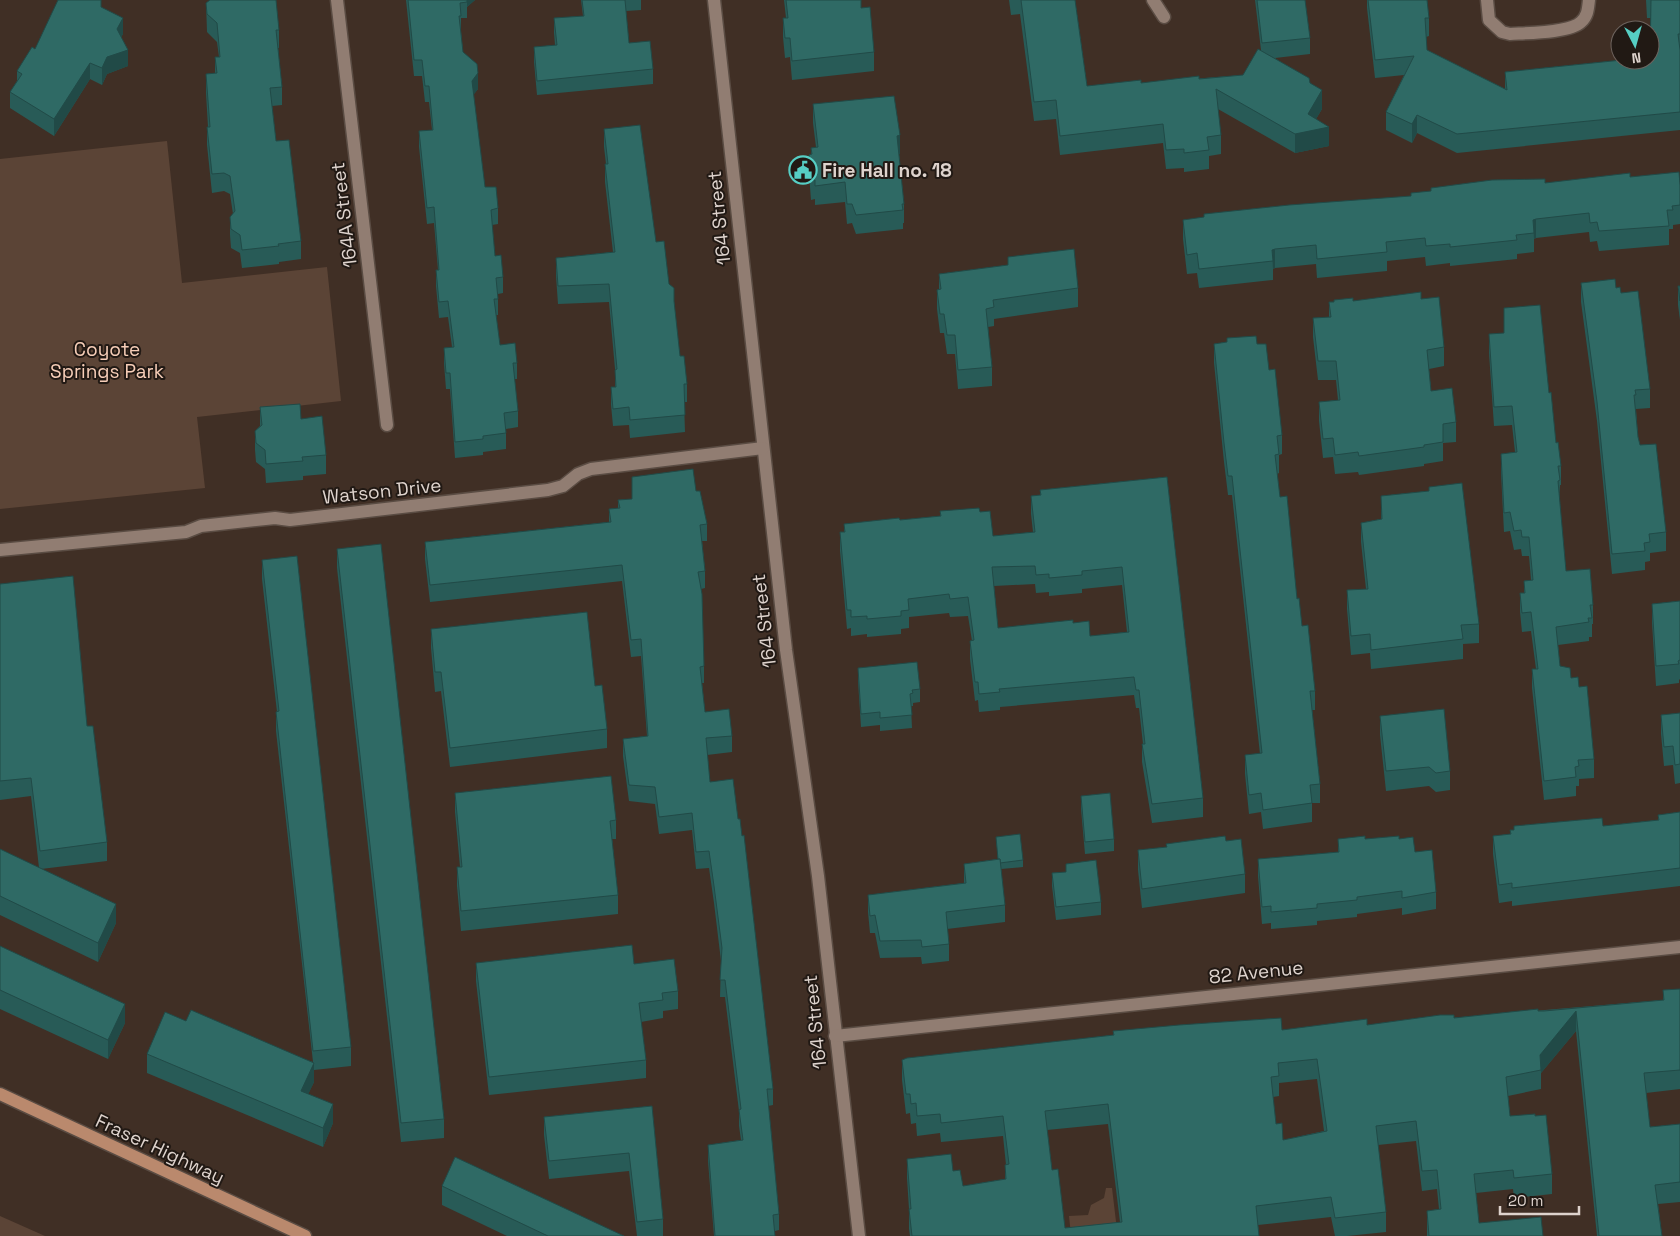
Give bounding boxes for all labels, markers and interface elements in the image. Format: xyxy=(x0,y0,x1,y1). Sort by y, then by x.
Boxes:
north arrow xyxy=(1610,20,1660,70)
text: N xyxy=(1631,48,1642,67)
public building icon: Fire Hall no. 18 xyxy=(788,155,818,185)
place label: Fire Hall no. 18 xyxy=(822,158,952,183)
street label: 164A Street xyxy=(325,161,363,269)
street label: 164 Street xyxy=(702,170,736,266)
park label: Coyote Springs Park xyxy=(50,337,164,384)
street label: Watson Drive xyxy=(321,472,443,510)
street label: 164 Street xyxy=(746,573,782,669)
street label: 82 Avenue xyxy=(1207,955,1305,989)
street label: 164 Street xyxy=(798,974,832,1070)
street label: Fraser Highway xyxy=(92,1108,228,1190)
scale bar xyxy=(1500,1184,1579,1216)
text: 20 m xyxy=(1508,1191,1543,1210)

